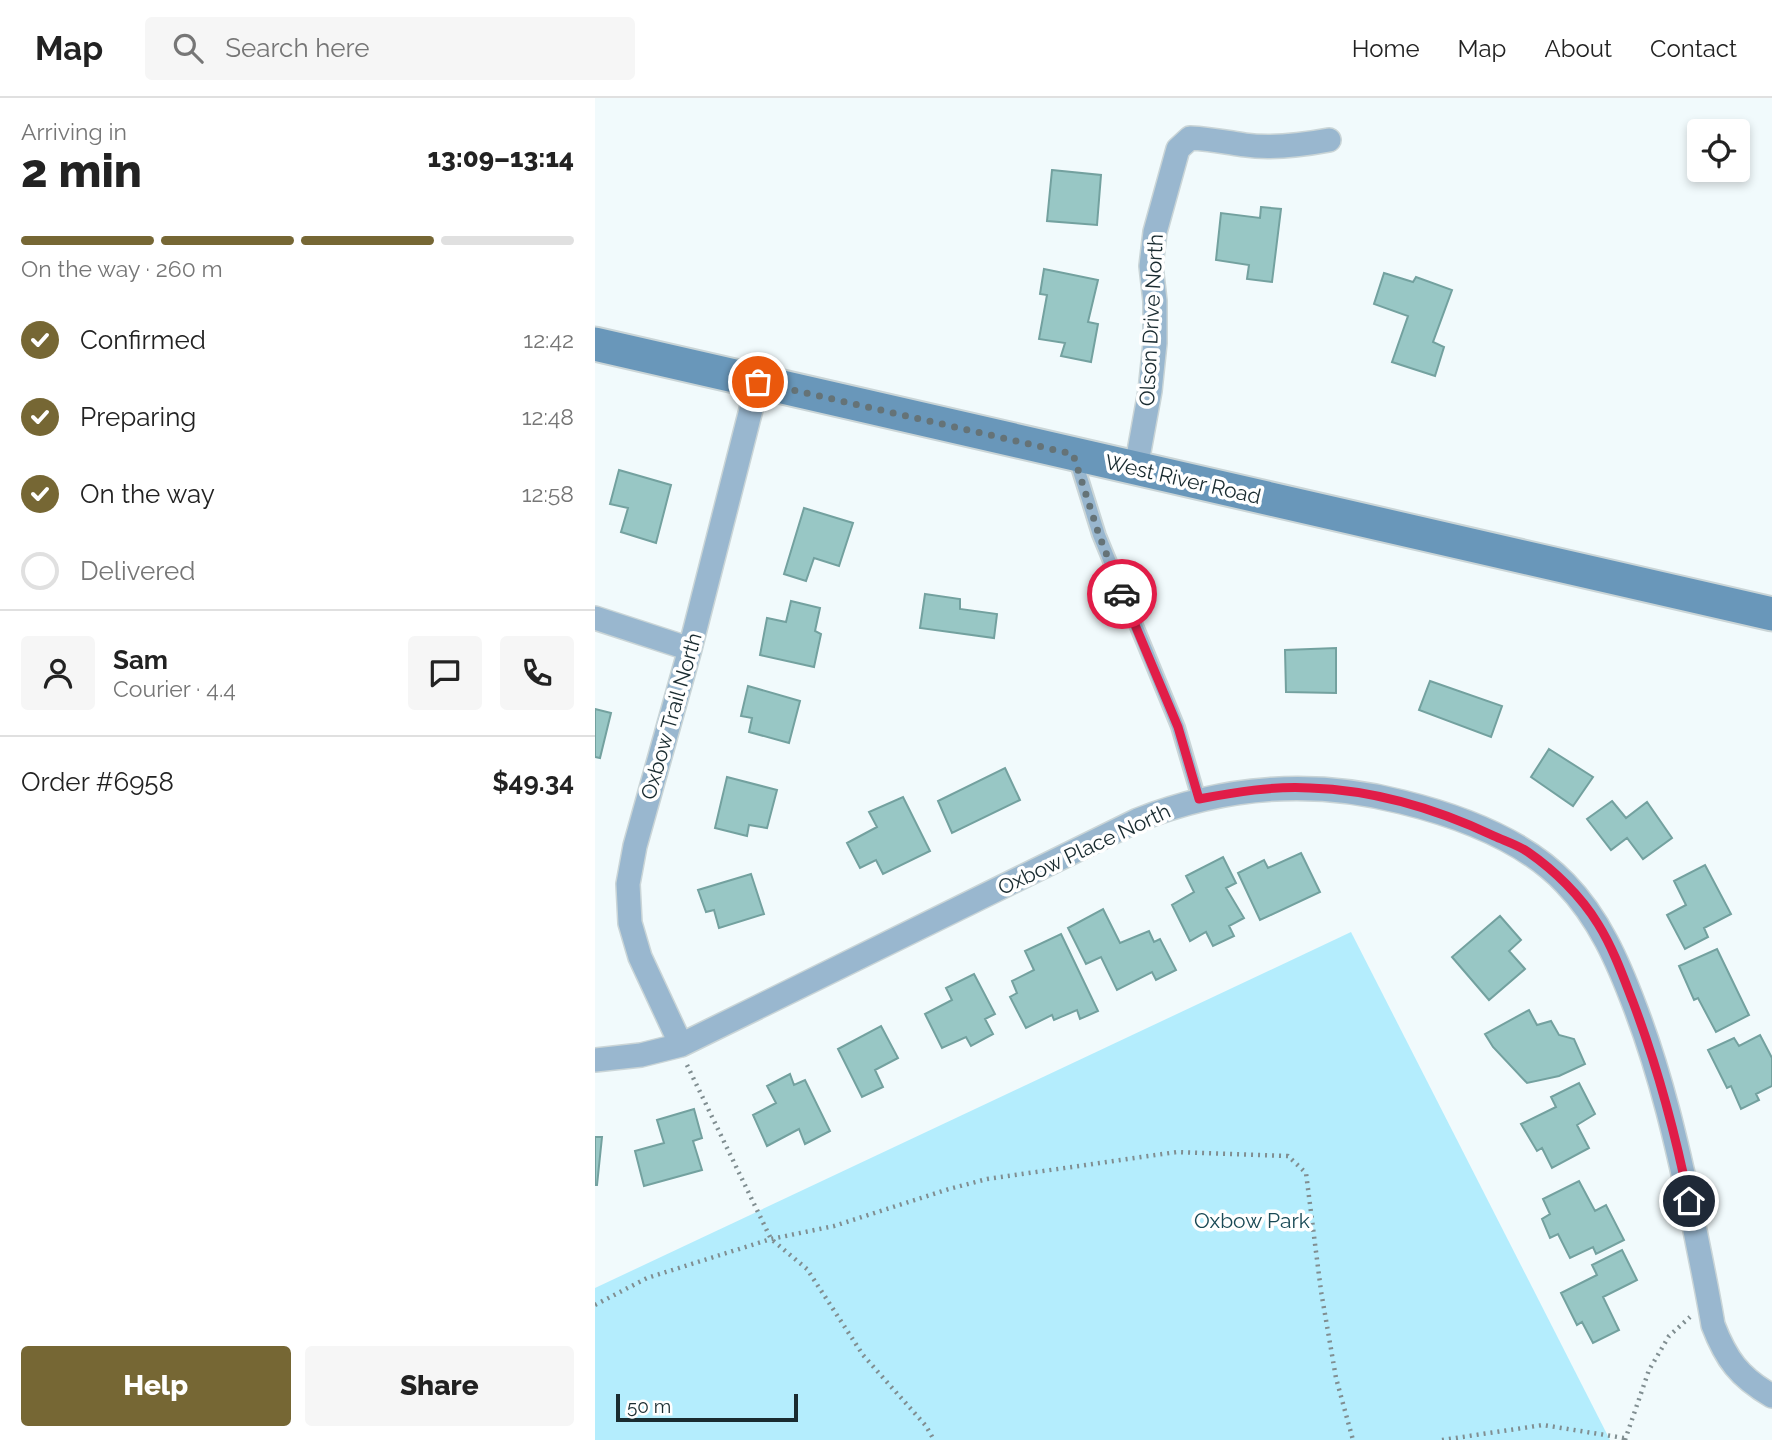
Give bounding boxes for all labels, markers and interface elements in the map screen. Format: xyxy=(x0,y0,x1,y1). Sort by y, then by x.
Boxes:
search box xyxy=(145,17,635,80)
text: Map xyxy=(35,29,103,68)
icon: search xyxy=(169,29,207,67)
text: Search here xyxy=(225,33,370,63)
text: Home xyxy=(1352,34,1420,63)
text: Map xyxy=(1458,34,1506,63)
text: About xyxy=(1544,34,1612,63)
text: Contact xyxy=(1650,34,1737,63)
text: Arriving in xyxy=(21,118,127,145)
map controls xyxy=(1687,119,1750,182)
button: locate xyxy=(1687,119,1750,182)
text: 13:09–13:14 xyxy=(427,143,574,173)
text: 2 min xyxy=(21,144,142,198)
street label: Olson Drive North xyxy=(1134,233,1168,407)
text: On the way · 260 m xyxy=(21,255,223,282)
icon: check xyxy=(21,321,59,359)
text: Confirmed xyxy=(80,325,206,355)
text: 12:42 xyxy=(523,326,574,353)
pin xyxy=(728,352,788,412)
icon: bag xyxy=(739,363,777,401)
icon: check xyxy=(21,398,59,436)
text: Preparing xyxy=(80,402,196,432)
text: 12:48 xyxy=(522,403,574,430)
street label: West River Road xyxy=(1103,449,1263,509)
icon: check xyxy=(21,475,59,513)
text: On the way xyxy=(80,479,215,509)
text: 12:58 xyxy=(522,480,574,507)
text: Delivered xyxy=(80,556,195,586)
courier xyxy=(1087,559,1157,629)
icon: car xyxy=(1103,575,1141,613)
street label: Oxbow Trail North xyxy=(635,630,707,802)
button: person xyxy=(21,636,95,710)
button: chat xyxy=(408,636,482,710)
button: phone xyxy=(500,636,574,710)
text: Sam xyxy=(113,645,168,675)
text: Courier · 4.4 xyxy=(113,675,236,702)
text: Order #6958 xyxy=(21,767,174,797)
text: $49.34 xyxy=(492,767,574,797)
street label: Oxbow Place North xyxy=(994,798,1174,900)
pin xyxy=(1659,1171,1719,1231)
icon: home xyxy=(1670,1182,1708,1220)
park label: Oxbow Park xyxy=(1194,1208,1310,1233)
button: Help xyxy=(21,1346,291,1426)
button: Share xyxy=(305,1346,574,1426)
scale bar xyxy=(616,1391,798,1423)
text: 50 m xyxy=(627,1395,671,1417)

